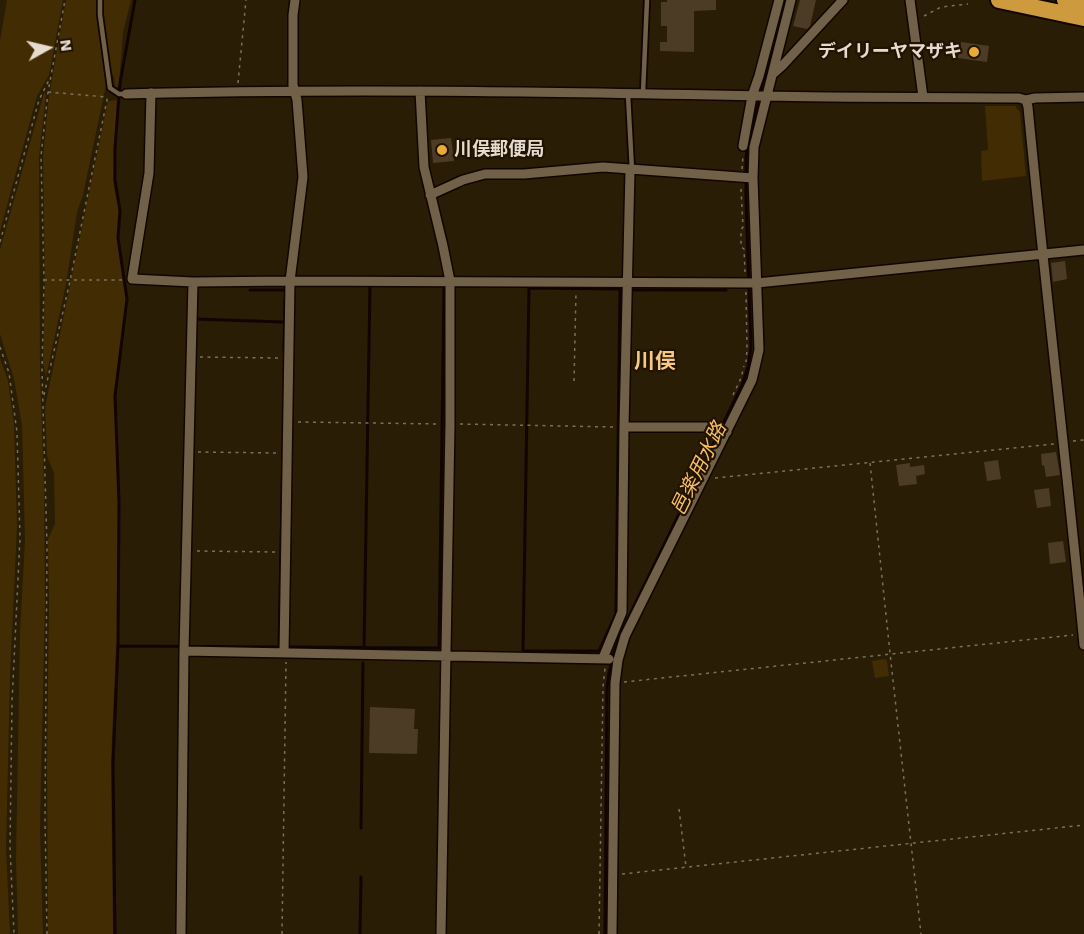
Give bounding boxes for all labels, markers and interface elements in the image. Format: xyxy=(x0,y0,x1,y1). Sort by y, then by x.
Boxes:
north arrow xyxy=(18,18,78,78)
text: N xyxy=(56,38,77,53)
place label: デイリーヤマザキ xyxy=(818,41,962,63)
marker: デイリーヤマザキ xyxy=(967,45,981,59)
place label: 川俣郵便局 xyxy=(454,139,544,161)
marker: 川俣郵便局 xyxy=(435,143,449,157)
district label: 川俣 xyxy=(634,349,676,375)
water label: 邑楽用水路 xyxy=(666,419,732,519)

